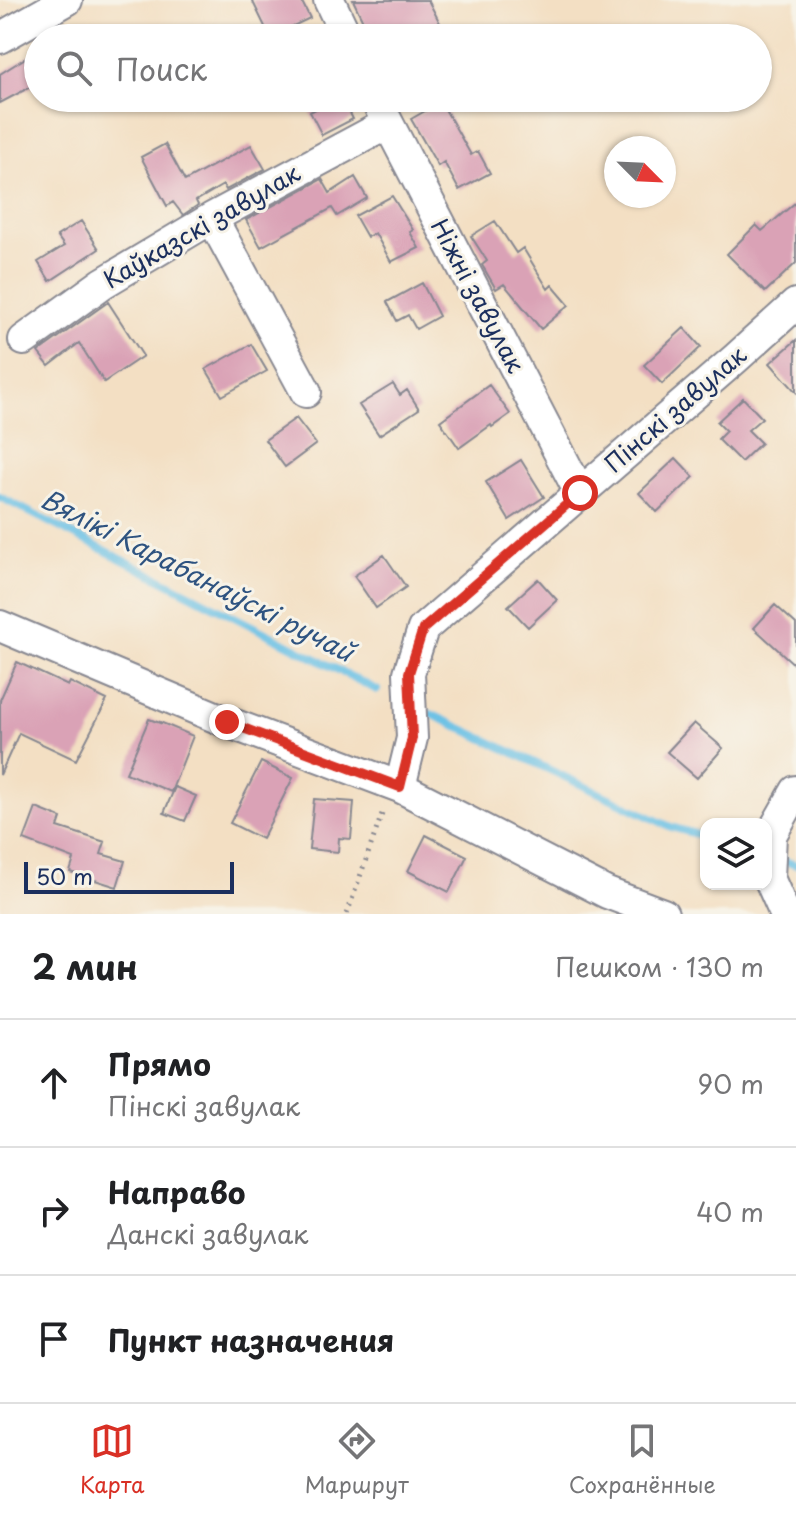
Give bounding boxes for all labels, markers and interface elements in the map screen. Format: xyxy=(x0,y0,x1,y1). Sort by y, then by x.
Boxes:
search box xyxy=(24,24,772,112)
icon: search xyxy=(52,46,96,90)
text: Поиск xyxy=(116,46,207,91)
north arrow xyxy=(604,136,676,208)
street label: Каўказскі завулак xyxy=(96,154,307,296)
street label: Ніжні завулак xyxy=(423,212,535,379)
street label: Пінскі завулак xyxy=(596,336,754,480)
route start xyxy=(562,475,598,511)
water label: Вялікі Карабанаўскі ручай xyxy=(35,479,364,672)
route end xyxy=(209,704,245,740)
map controls xyxy=(700,818,772,890)
button: layers xyxy=(700,818,772,890)
scale bar xyxy=(24,858,234,894)
text: 50 m xyxy=(36,859,93,892)
text: 2 мин xyxy=(32,940,138,992)
text: Пешком · 130 m xyxy=(555,947,764,986)
text: Прямо xyxy=(108,1041,211,1086)
icon: ahead xyxy=(32,1061,76,1105)
text: 90 m xyxy=(697,1064,764,1103)
text: Пінскі завулак xyxy=(108,1086,300,1125)
text: Направо xyxy=(108,1169,246,1214)
icon: right xyxy=(32,1189,76,1233)
text: 40 m xyxy=(696,1192,764,1231)
text: Данскі завулак xyxy=(108,1214,308,1253)
icon: arrive xyxy=(32,1317,76,1361)
text: Пункт назначения xyxy=(108,1317,394,1362)
tab: Карта xyxy=(80,1419,145,1500)
tab: Маршрут xyxy=(305,1419,409,1500)
tab: Сохранённые xyxy=(569,1419,716,1500)

